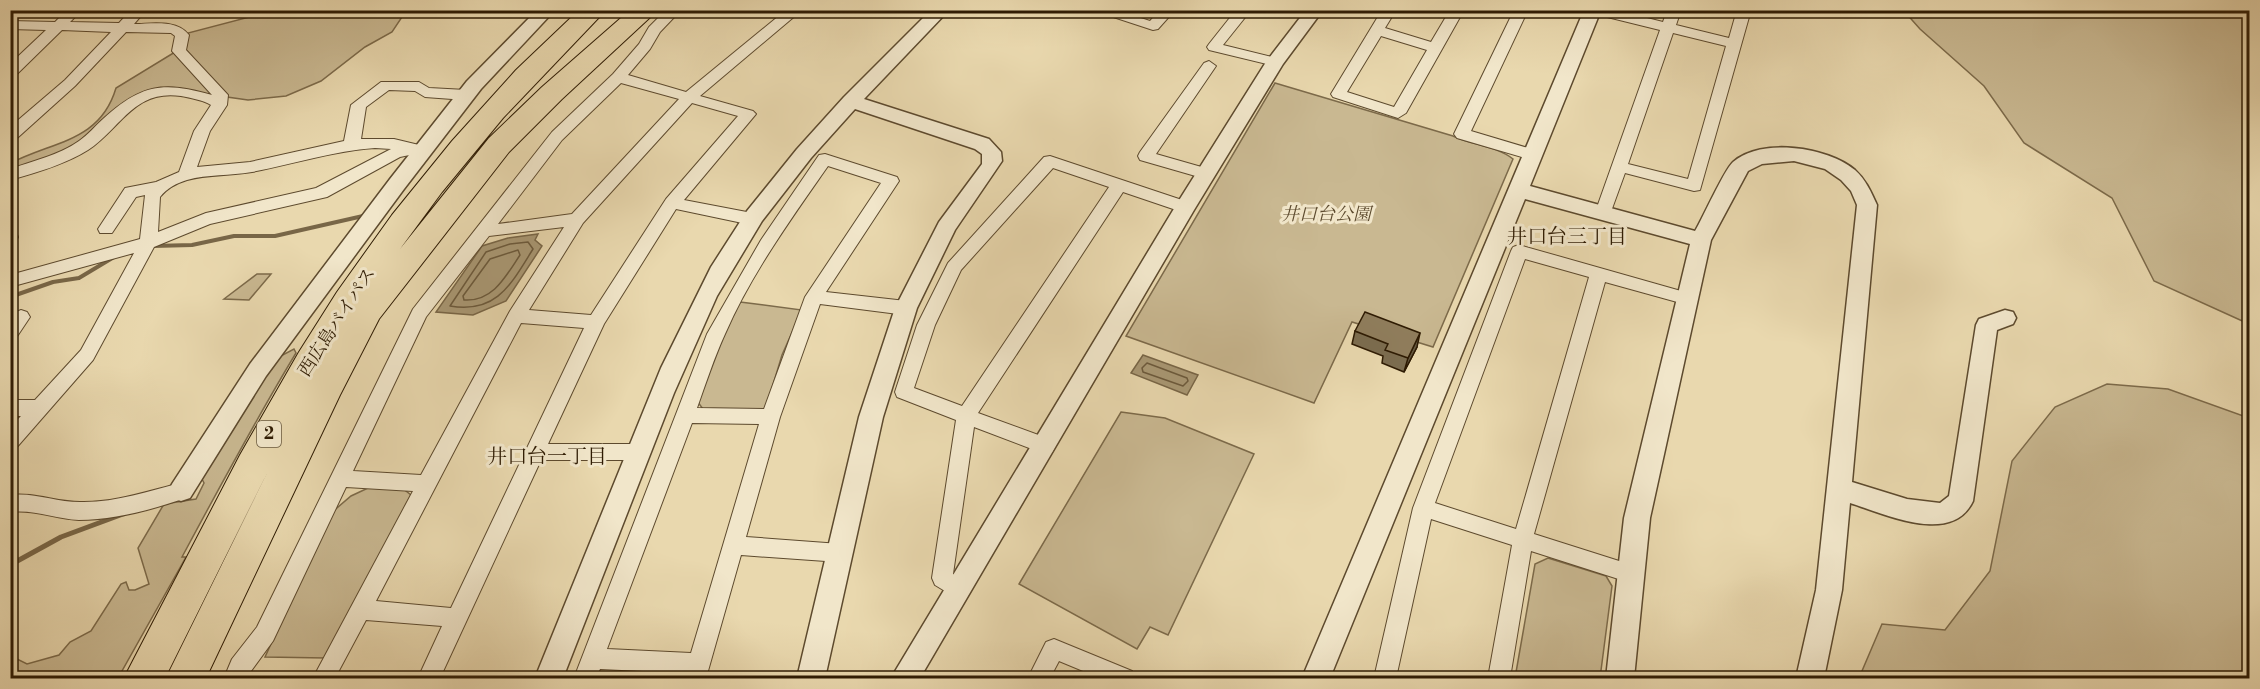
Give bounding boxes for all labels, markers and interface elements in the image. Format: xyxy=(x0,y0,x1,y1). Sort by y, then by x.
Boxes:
park label: 井口台公園 xyxy=(1281,203,1374,226)
district label: 井口台三丁目 xyxy=(1507,225,1627,250)
street label: 西広島バイパス xyxy=(293,263,381,381)
road number: 2 xyxy=(257,421,281,447)
district label: 井口台一丁目 xyxy=(487,445,607,470)

